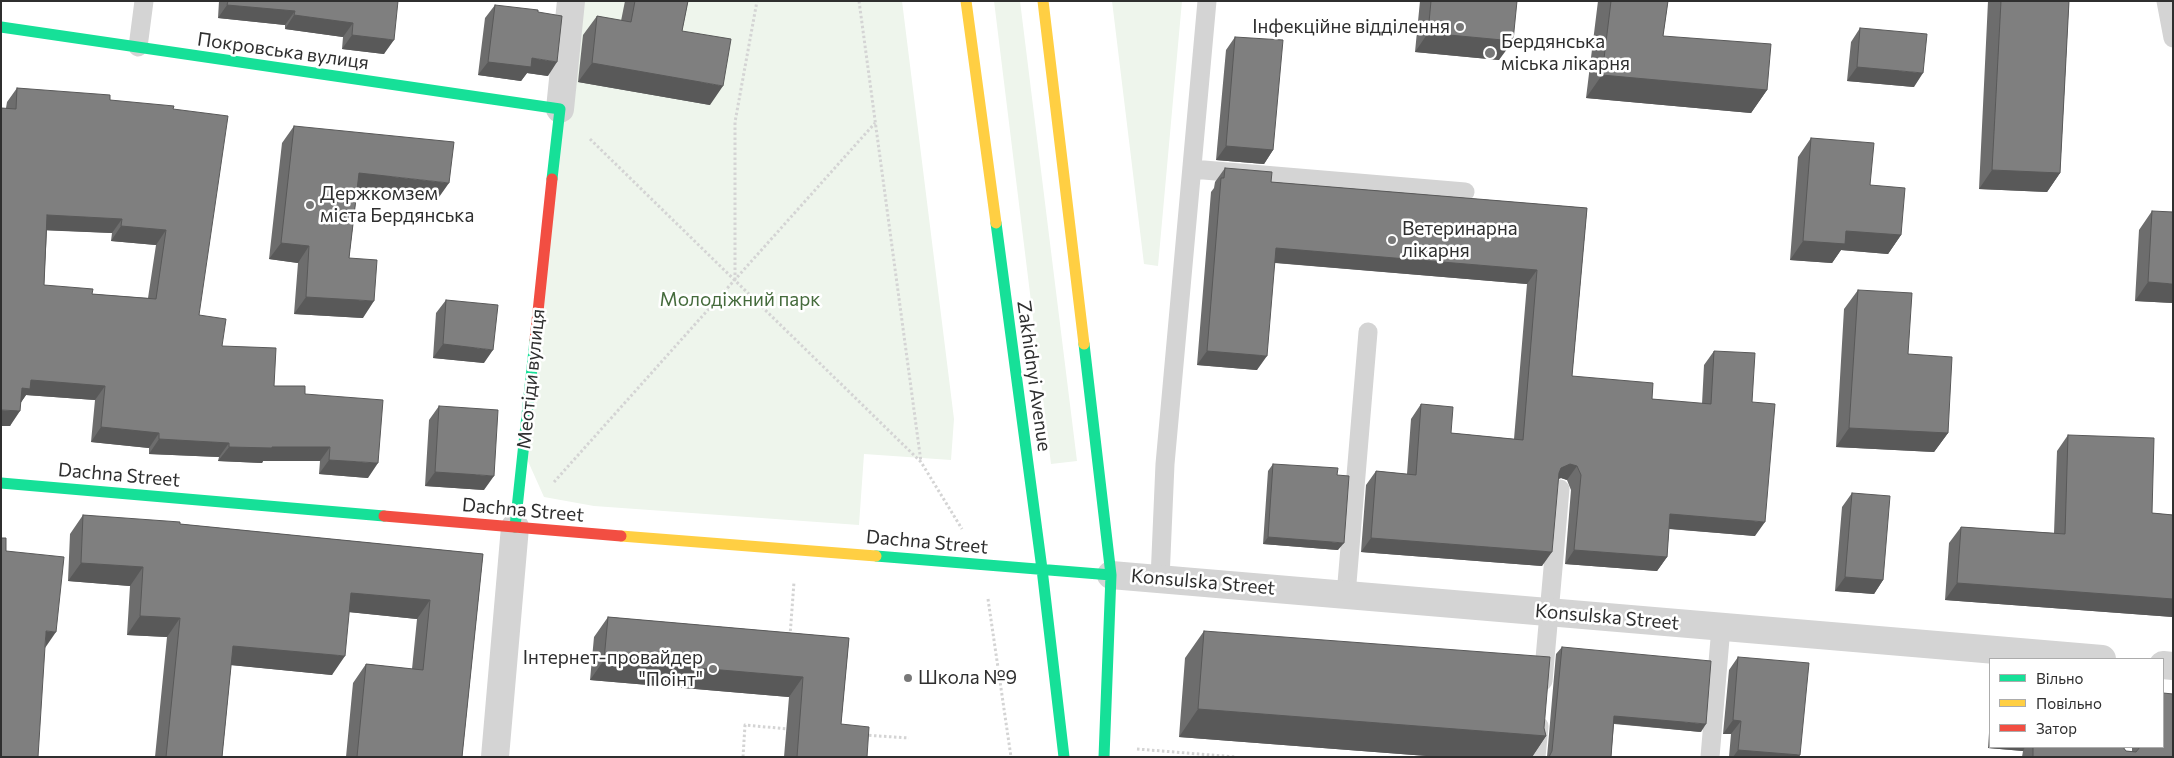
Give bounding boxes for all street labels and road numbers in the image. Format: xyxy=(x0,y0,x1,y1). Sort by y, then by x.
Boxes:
street label: Покровська вулиця xyxy=(196,28,370,74)
street label: Zakhidnyi Avenue xyxy=(1012,299,1056,453)
street label: Меотіди вулиця xyxy=(512,308,550,450)
street label: Dachna Street xyxy=(57,458,181,492)
street label: Dachna Street xyxy=(461,493,585,527)
street label: Dachna Street xyxy=(865,525,989,559)
street label: Konsulska Street xyxy=(1130,564,1276,600)
street label: Konsulska Street xyxy=(1534,599,1680,635)

